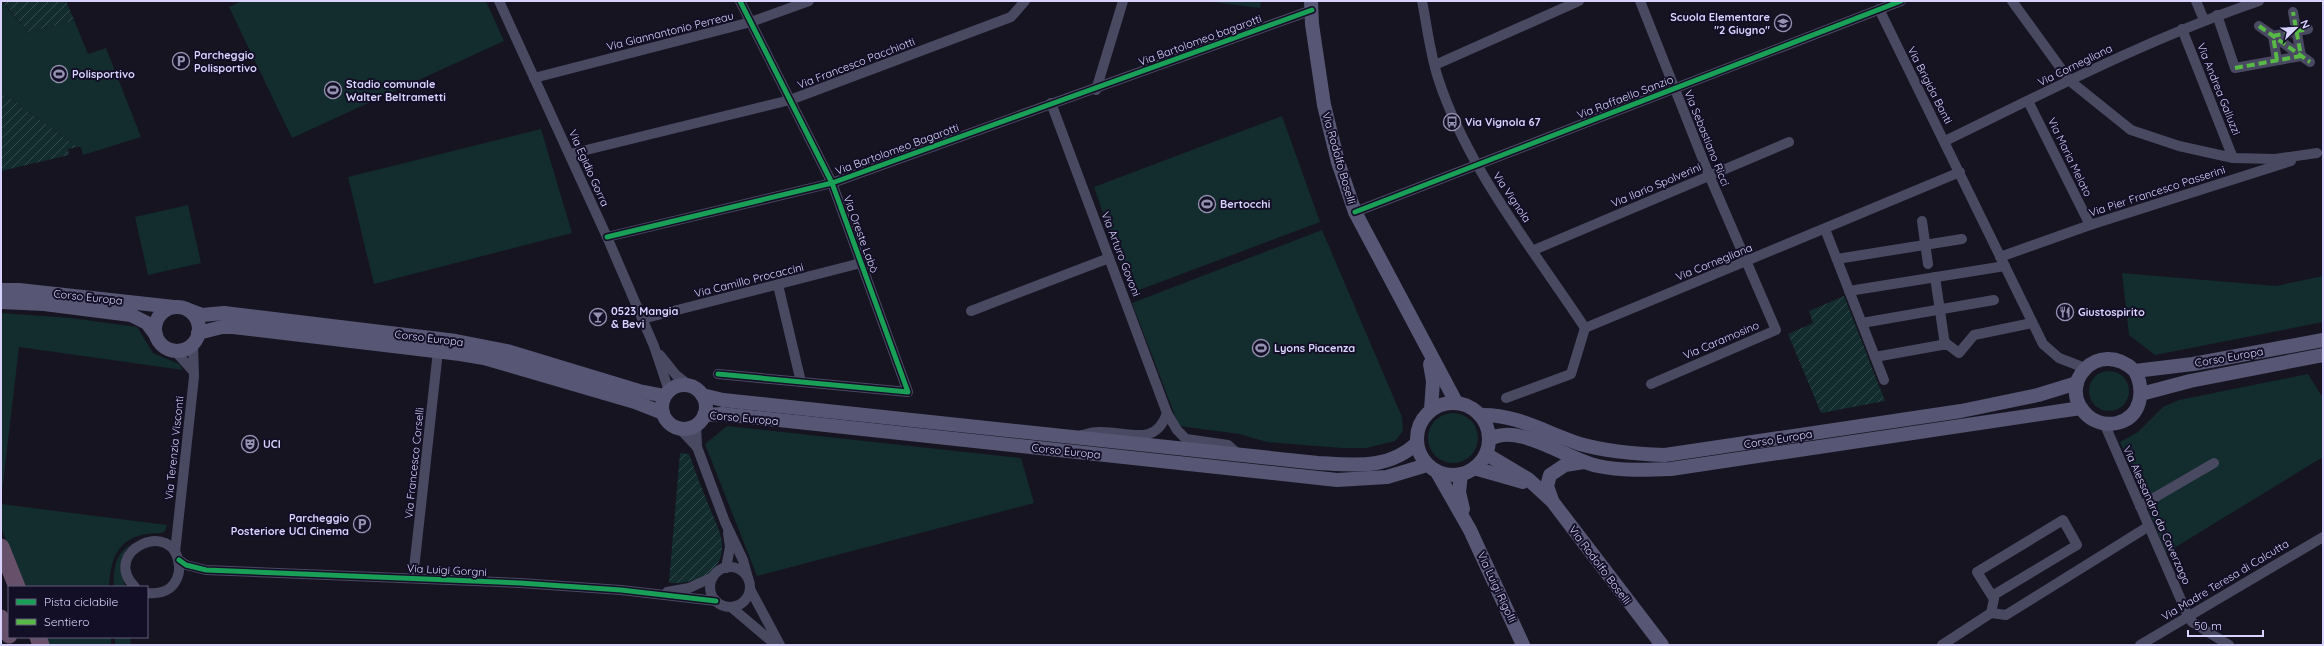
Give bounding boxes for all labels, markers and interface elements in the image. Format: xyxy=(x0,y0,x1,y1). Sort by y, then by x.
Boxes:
street label: Via Giannantonio Perreau xyxy=(605,8,735,54)
north arrow xyxy=(2276,8,2316,48)
place label: Scuola Elementare "2 Giugno" xyxy=(1670,10,1771,37)
street label: Via Bartolomeo bagarotti xyxy=(1137,11,1263,69)
school or university icon: Scuola Elementare "2 Giugno" xyxy=(1773,13,1793,33)
text: N xyxy=(2297,18,2313,31)
street label: Via Francesco Pacchiotti xyxy=(795,34,917,92)
street label: Via Cornegliana xyxy=(2035,41,2115,89)
street label: Via Andrea Galluzzi xyxy=(2194,41,2244,137)
street label: Via Brigida Banti xyxy=(1904,44,1956,126)
place label: Parcheggio Polisportivo xyxy=(194,48,257,75)
parking icon: Parcheggio Polisportivo xyxy=(171,51,191,71)
sports icon: Polisportivo xyxy=(49,64,69,84)
place label: Polisportivo xyxy=(72,67,135,81)
street label: Via Raffaello Sanzio xyxy=(1575,72,1676,122)
place label: Stadio comunale Walter Beltrametti xyxy=(346,77,446,104)
sports icon: Stadio comunale Walter Beltrametti xyxy=(323,80,343,100)
street label: Via Sebastiano Ricci xyxy=(1681,88,1733,188)
street label: Via Rodolfo Boselli xyxy=(1319,110,1359,206)
bus stop icon: Via Vignola 67 xyxy=(1442,112,1462,132)
place label: Via Vignola 67 xyxy=(1465,115,1541,129)
street label: Via Maria Melato xyxy=(2045,115,2095,199)
street label: Via Bartolomeo Bagarotti xyxy=(833,120,961,178)
street label: Via Egidio Gorra xyxy=(566,127,612,209)
street label: Via Ilario Spolverini xyxy=(1609,160,1703,210)
street label: Via Pier Francesco Passerini xyxy=(2087,162,2227,220)
street label: Via Vignola xyxy=(1490,169,1534,225)
street label: Via Oreste Labò xyxy=(840,193,882,275)
sports icon: Bertocchi xyxy=(1197,194,1217,214)
place label: Bertocchi xyxy=(1220,197,1270,211)
street label: Via Arturo Govoni xyxy=(1098,210,1144,298)
street label: Via Cornegliana xyxy=(1674,240,1754,284)
street label: Via Camillo Procaccini xyxy=(693,260,805,300)
street label: Corso Europa xyxy=(53,286,123,308)
restaurant icon: Giustospirito xyxy=(2055,302,2075,322)
place label: 0523 Mangia & Bevi xyxy=(611,304,678,331)
place label: Giustospirito xyxy=(2078,305,2145,319)
bar icon: 0523 Mangia & Bevi xyxy=(588,307,608,327)
street label: Via Caramosino xyxy=(1681,318,1761,362)
street label: Corso Europa xyxy=(394,327,464,349)
sports icon: Lyons Piacenza xyxy=(1251,338,1271,358)
place label: Lyons Piacenza xyxy=(1274,341,1355,355)
street label: Corso Europa xyxy=(2194,344,2264,370)
street label: Via Terenzia Visconti xyxy=(162,395,186,501)
street label: Via Francesco Corselli xyxy=(401,407,427,519)
street label: Corso Europa xyxy=(709,408,779,428)
street label: Corso Europa xyxy=(1743,427,1813,451)
theatre icon: UCI xyxy=(240,434,260,454)
place label: UCI xyxy=(263,437,281,451)
street label: Corso Europa xyxy=(1031,440,1101,462)
street label: Via Alessandro da Caverzago xyxy=(2120,443,2194,587)
place label: Parcheggio Posteriore UCI Cinema xyxy=(231,511,349,538)
parking icon: Parcheggio Posteriore UCI Cinema xyxy=(352,514,372,534)
street label: Via Rodolfo Boselli xyxy=(1566,523,1634,607)
street label: Via Madre Teresa di Calcutta xyxy=(2159,536,2291,624)
street label: Via Luigi Rigolli xyxy=(1475,549,1519,625)
street label: Via Luigi Gorgni xyxy=(407,561,487,579)
legend xyxy=(8,586,148,638)
text: Pista ciclabile xyxy=(44,594,118,609)
scale bar xyxy=(2188,612,2263,638)
text: Sentiero xyxy=(44,614,89,629)
text: 50 m xyxy=(2194,618,2222,633)

